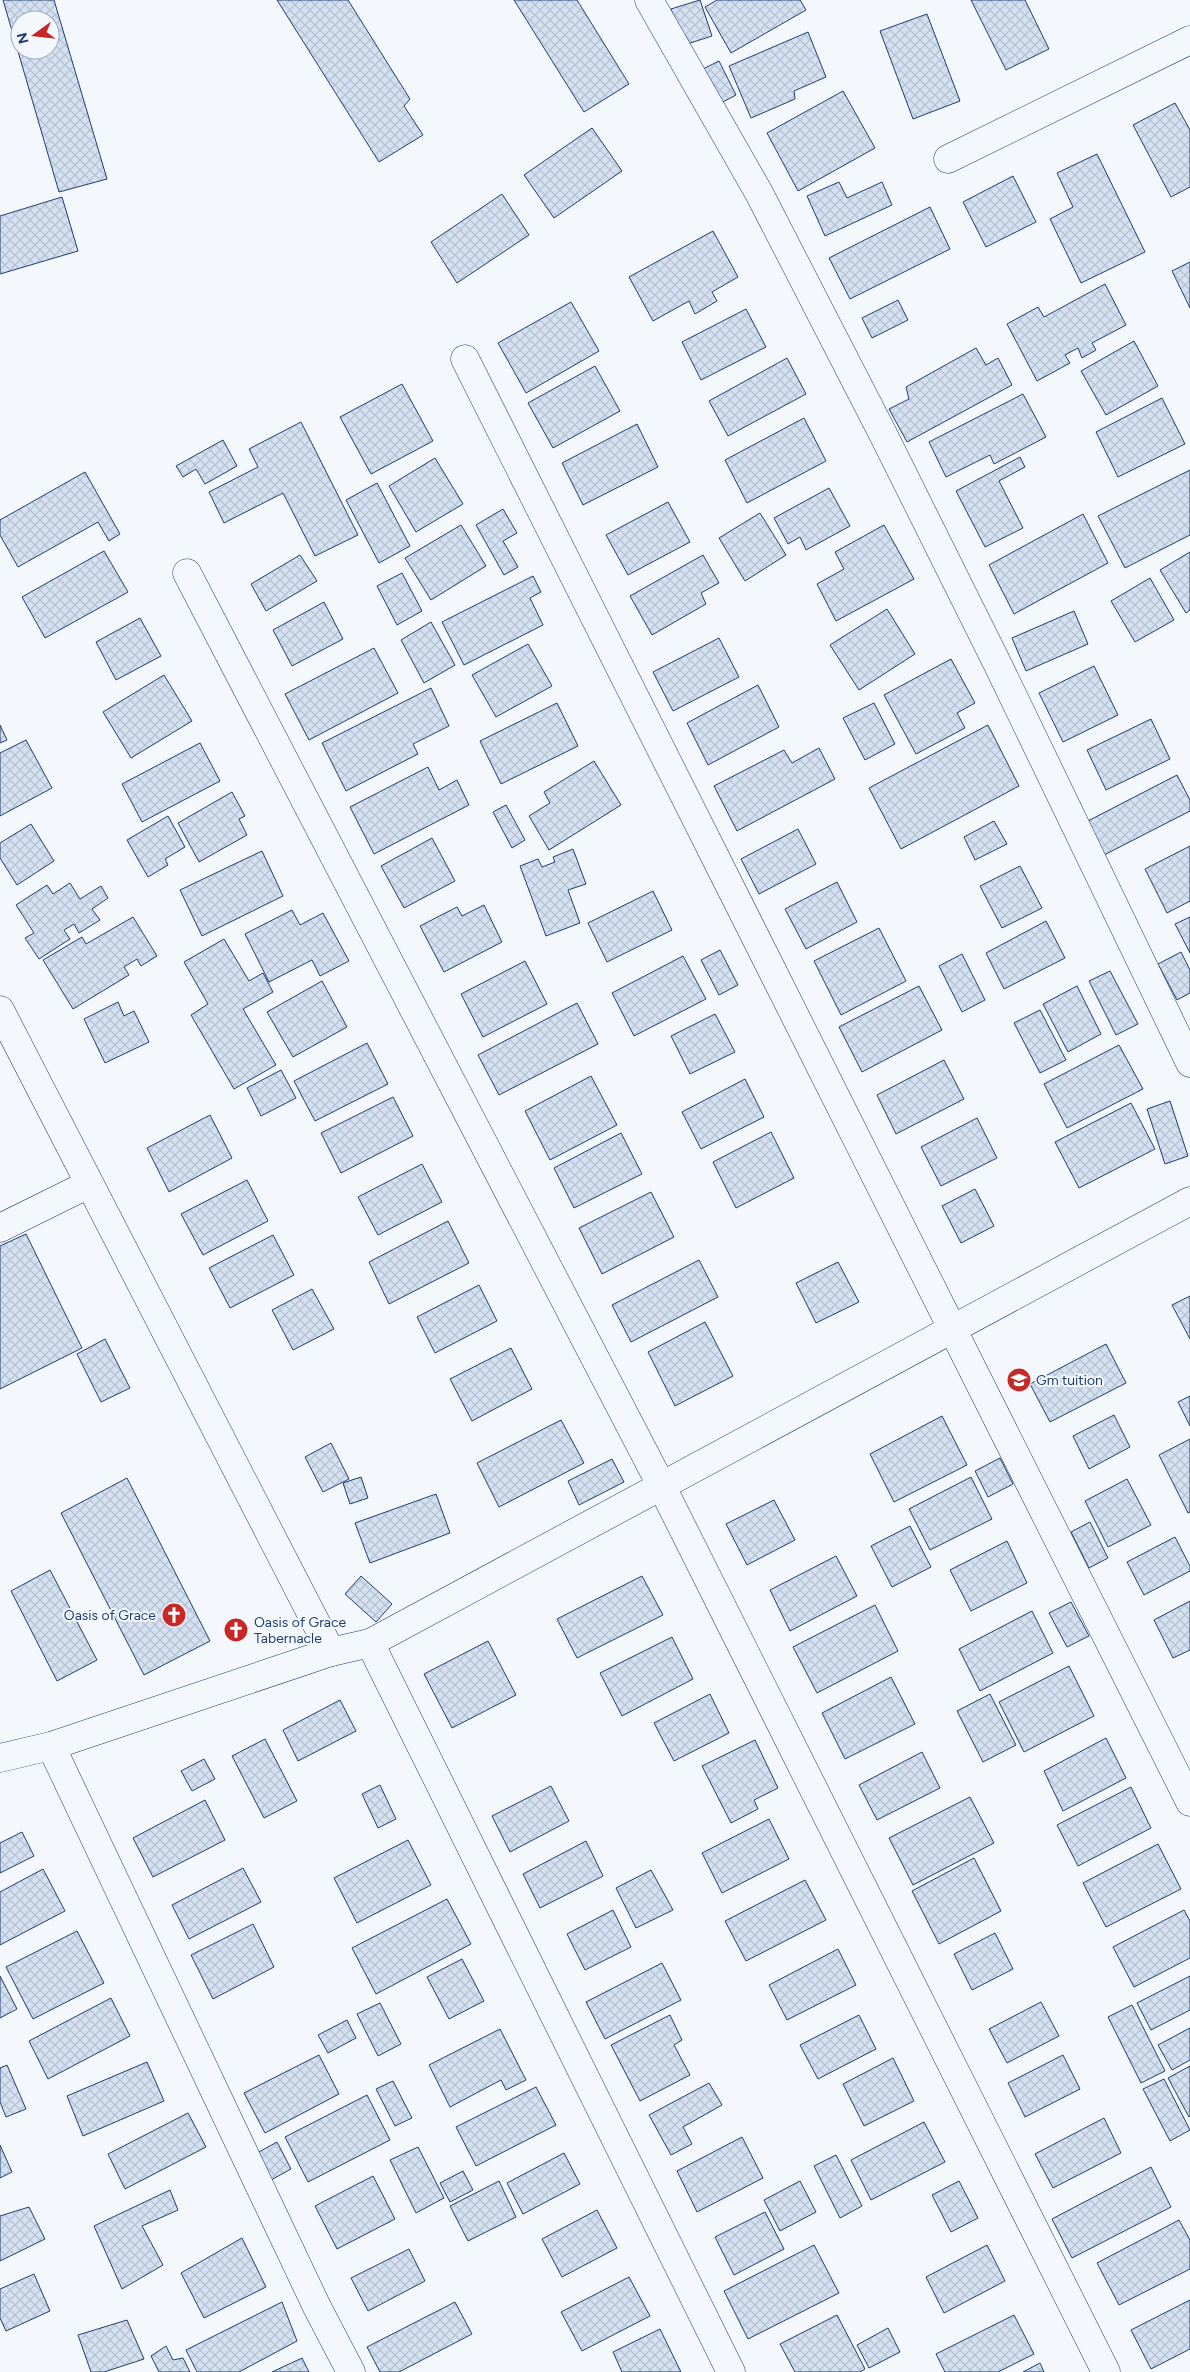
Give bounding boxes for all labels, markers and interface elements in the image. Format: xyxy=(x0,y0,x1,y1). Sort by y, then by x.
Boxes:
north arrow xyxy=(10,10,60,60)
text: N xyxy=(13,31,33,46)
school or university icon: Gm tuition xyxy=(1006,1367,1032,1393)
place label: Gm tuition xyxy=(1036,1372,1103,1389)
church icon: Oasis of Grace xyxy=(161,1602,187,1628)
place label: Oasis of Grace xyxy=(64,1607,156,1624)
place label: Oasis of Grace Tabernacle xyxy=(254,1614,347,1647)
church icon: Oasis of Grace Tabernacle xyxy=(223,1617,249,1643)

